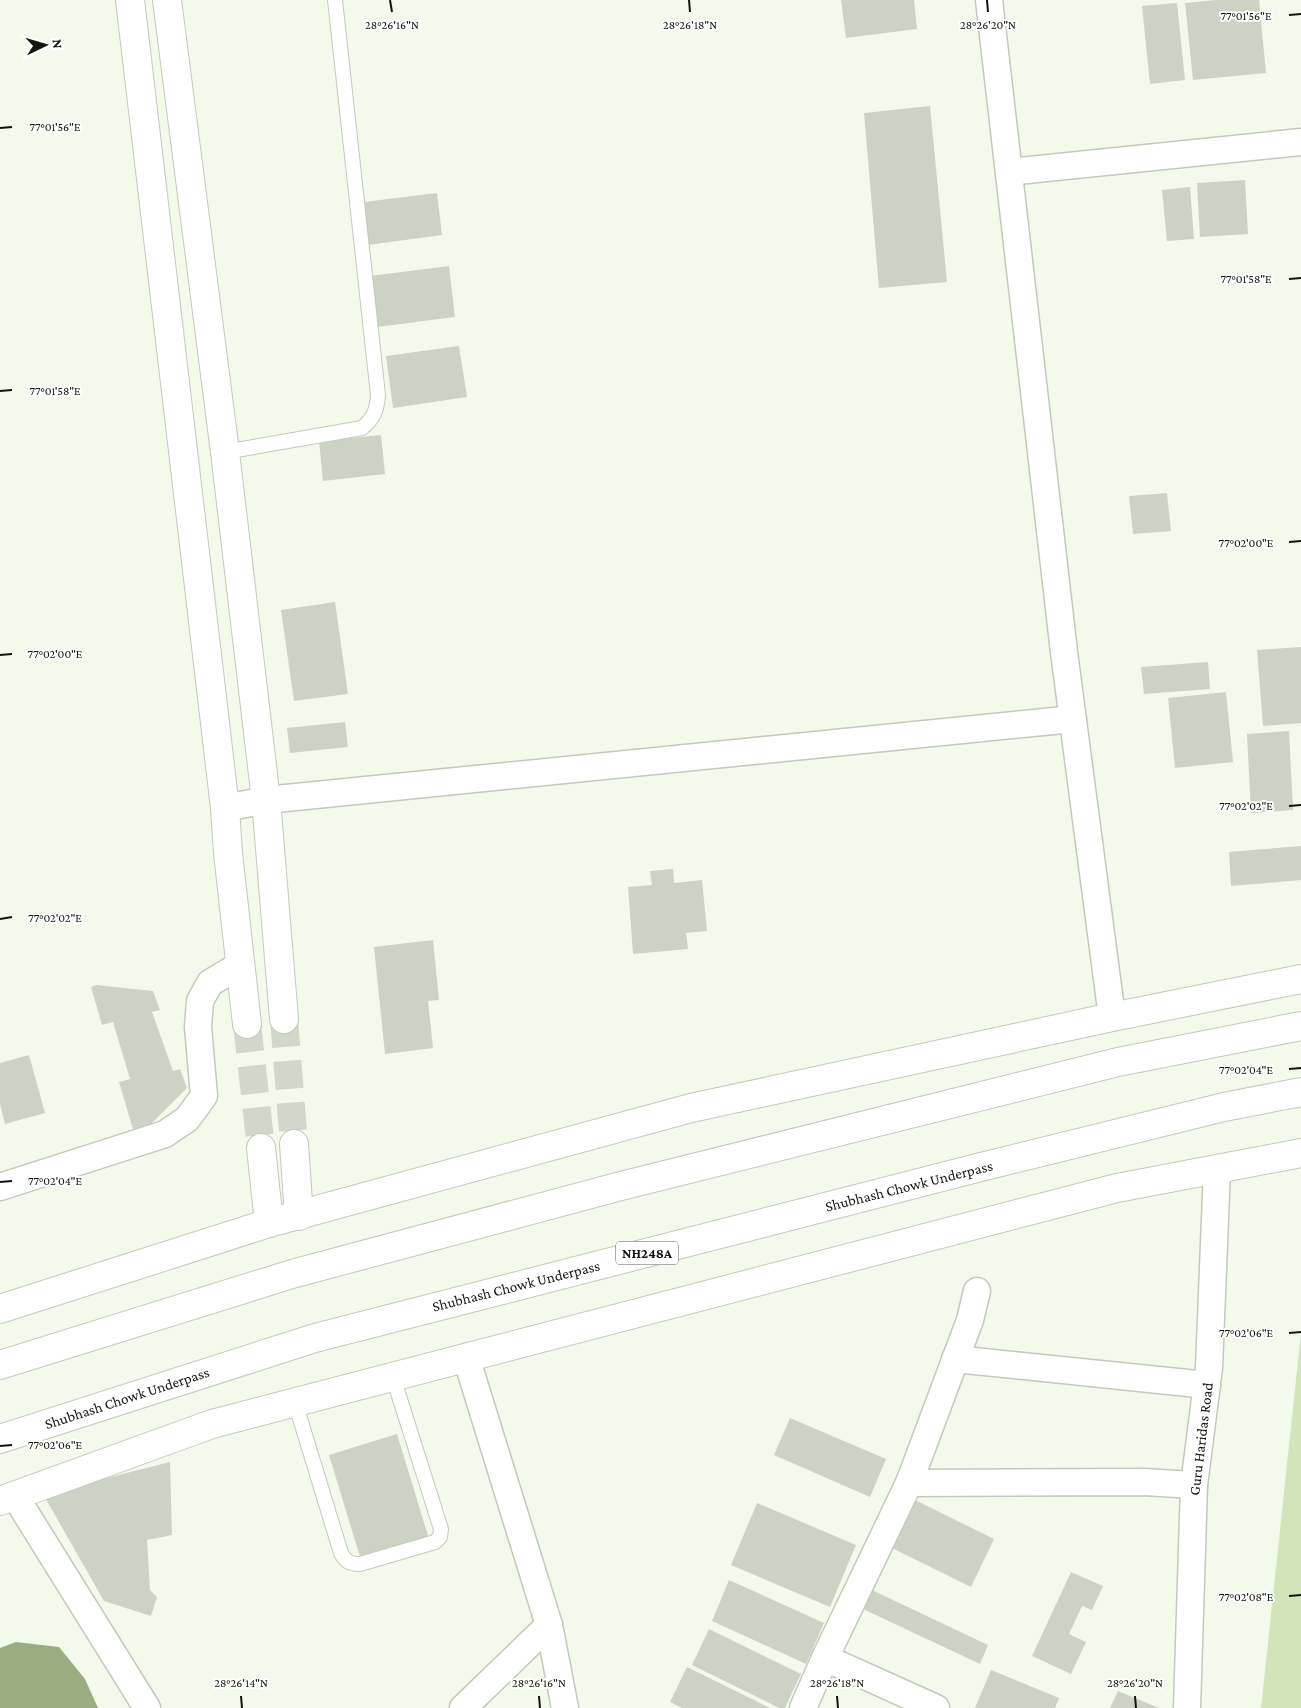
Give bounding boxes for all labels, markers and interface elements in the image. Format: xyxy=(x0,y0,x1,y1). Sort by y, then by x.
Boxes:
text: 77°01'56"E xyxy=(1221,9,1272,23)
text: 28°26'16"N xyxy=(365,18,419,32)
text: 28°26'18"N xyxy=(663,18,717,32)
text: 28°26'20"N xyxy=(960,18,1016,32)
north arrow xyxy=(20,20,70,70)
text: N xyxy=(50,38,66,50)
text: 77°01'56"E xyxy=(30,120,81,134)
text: 77°01'58"E xyxy=(1220,272,1272,286)
text: 77°01'58"E xyxy=(29,384,81,398)
text: 77°02'00"E xyxy=(1219,536,1274,550)
text: 77°02'00"E xyxy=(28,647,83,661)
text: 77°02'02"E xyxy=(1219,799,1273,813)
text: 77°02'02"E xyxy=(28,911,82,925)
text: 77°02'04"E xyxy=(1219,1063,1273,1077)
street label: Shubhash Chowk Underpass xyxy=(824,1157,995,1216)
text: 77°02'04"E xyxy=(28,1174,82,1188)
road number: NH248A xyxy=(616,1242,678,1264)
street label: Shubhash Chowk Underpass xyxy=(431,1257,602,1316)
text: 77°02'06"E xyxy=(1219,1326,1274,1340)
street label: Shubhash Chowk Underpass xyxy=(43,1364,212,1433)
street label: Guru Haridas Road xyxy=(1186,1382,1216,1496)
text: 77°02'06"E xyxy=(28,1438,83,1452)
text: 77°02'08"E xyxy=(1219,1590,1274,1604)
text: 28°26'14"N xyxy=(214,1676,268,1690)
text: 28°26'16"N xyxy=(512,1676,566,1690)
text: 28°26'18"N xyxy=(810,1676,864,1690)
text: 28°26'20"N xyxy=(1107,1676,1163,1690)

